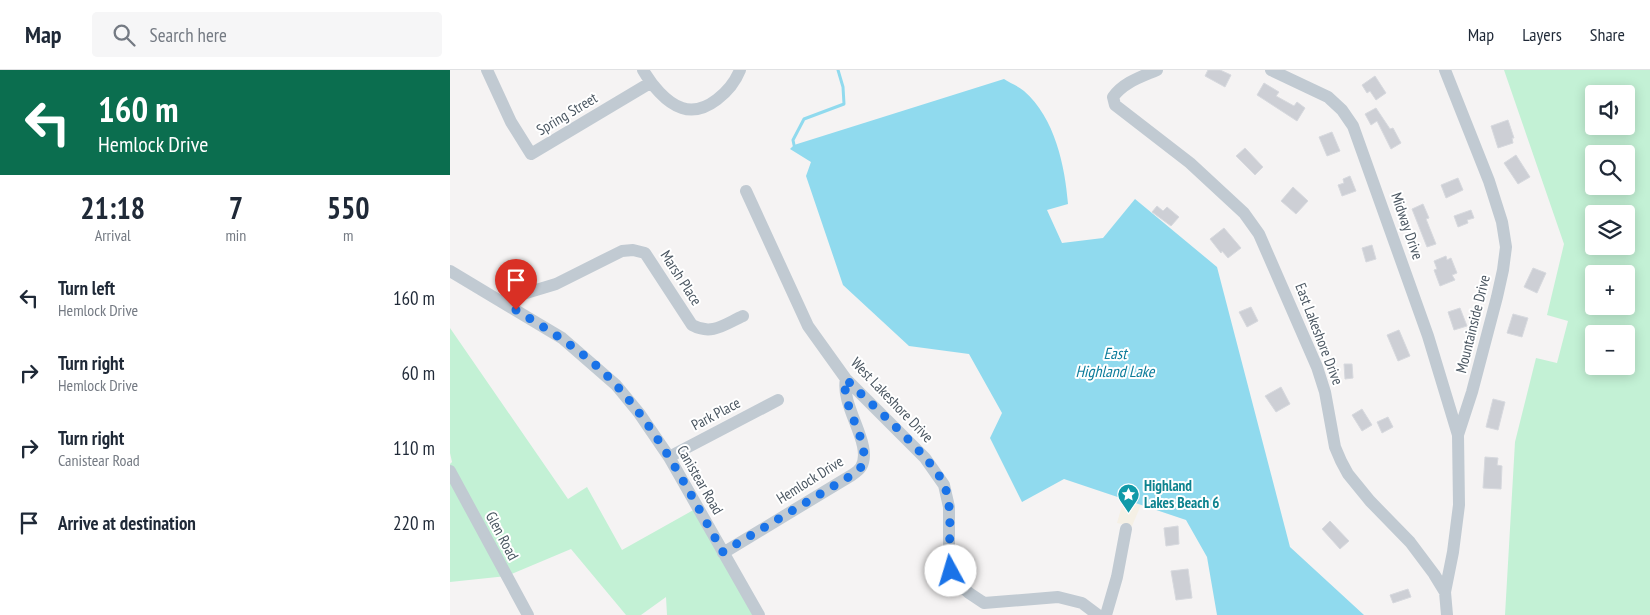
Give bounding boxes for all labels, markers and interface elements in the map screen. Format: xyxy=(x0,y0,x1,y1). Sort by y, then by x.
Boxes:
search box xyxy=(92,12,442,57)
text: Map xyxy=(25,19,62,50)
icon: search xyxy=(110,21,138,49)
text: Search here xyxy=(150,23,227,47)
text: Map xyxy=(1468,23,1494,46)
text: Layers xyxy=(1522,23,1562,46)
text: Share xyxy=(1590,23,1625,46)
map controls xyxy=(1585,85,1635,375)
button: sound xyxy=(1585,85,1635,135)
text: 160 m xyxy=(98,86,179,132)
street label: Spring Street xyxy=(533,88,601,139)
icon: left xyxy=(15,90,80,155)
text: Hemlock Drive xyxy=(98,130,208,158)
button: search xyxy=(1585,145,1635,195)
text: 21:18 xyxy=(80,188,145,227)
text: 7 xyxy=(229,188,243,227)
text: 550 xyxy=(327,188,370,227)
street label: Midway Drive xyxy=(1387,190,1428,262)
button: layers xyxy=(1585,205,1635,255)
text: Arrival xyxy=(95,225,131,245)
text: min xyxy=(225,225,246,245)
text: m xyxy=(343,225,353,245)
street label: Marsh Place xyxy=(657,247,706,309)
pin xyxy=(495,259,537,310)
button: + xyxy=(1585,265,1635,315)
icon: arrive xyxy=(502,266,530,294)
street label: Mountainside Drive xyxy=(1451,273,1494,375)
text: Turn left xyxy=(58,276,115,300)
street label: East Lakeshore Drive xyxy=(1291,280,1348,387)
icon: left xyxy=(15,284,43,312)
text: 160 m xyxy=(393,286,435,310)
text: Hemlock Drive xyxy=(58,300,138,320)
button: − xyxy=(1585,325,1635,375)
water label: East Highland Lake xyxy=(1076,343,1156,381)
text: Turn right xyxy=(58,351,124,375)
street label: West Lakeshore Drive xyxy=(847,353,938,446)
icon: right xyxy=(15,359,43,387)
text: 60 m xyxy=(402,361,435,385)
text: Hemlock Drive xyxy=(58,375,138,395)
street label: Park Place xyxy=(688,393,743,434)
text: Turn right xyxy=(58,426,124,450)
icon: right xyxy=(15,434,43,462)
text: 110 m xyxy=(393,436,435,460)
street label: Canistear Road xyxy=(673,442,728,518)
text: Canistear Road xyxy=(58,450,140,470)
street label: Hemlock Drive xyxy=(773,452,847,508)
place label: Highland Lakes Beach 6 xyxy=(1144,476,1220,512)
place icon: Highland Lakes Beach 6 xyxy=(1116,483,1140,514)
street label: Glen Road xyxy=(482,508,523,563)
icon: arrive xyxy=(15,509,43,537)
text: Arrive at destination xyxy=(58,511,196,535)
text: 220 m xyxy=(393,511,435,535)
position arrow xyxy=(924,544,976,596)

